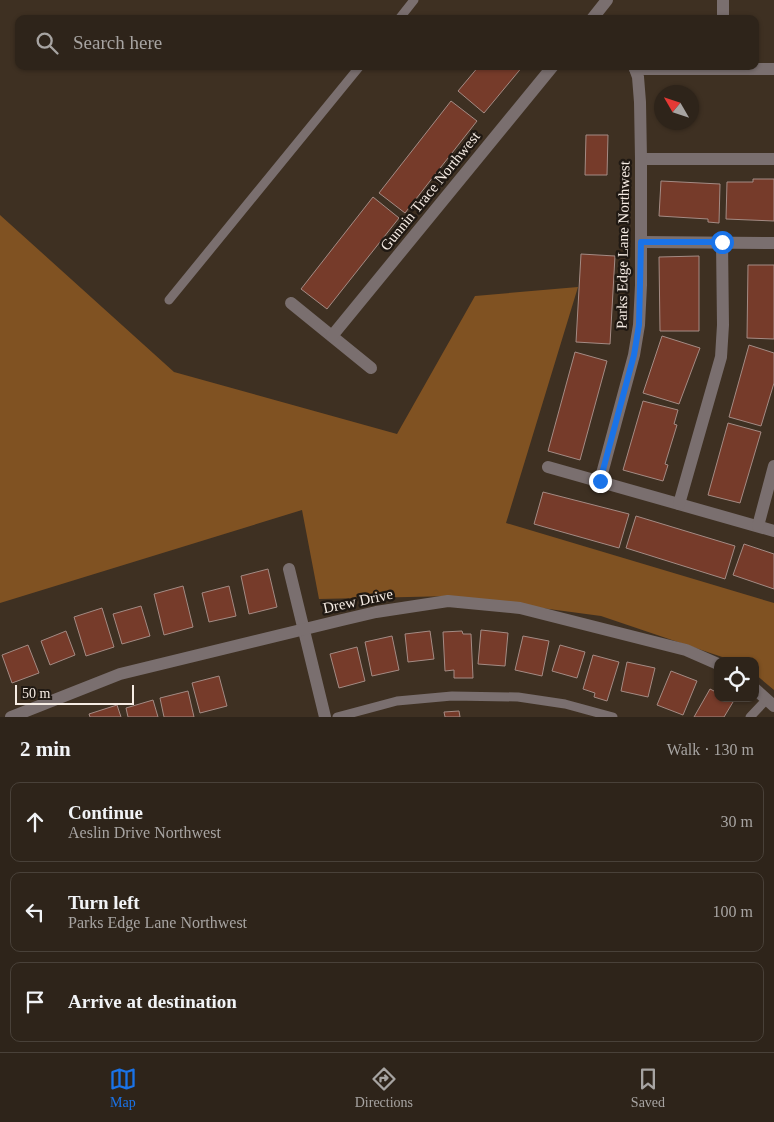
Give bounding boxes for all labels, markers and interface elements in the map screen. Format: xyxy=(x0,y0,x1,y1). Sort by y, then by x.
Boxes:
search box xyxy=(15,15,759,70)
icon: search xyxy=(33,29,61,57)
text: Search here xyxy=(73,32,162,53)
north arrow xyxy=(654,85,699,130)
street label: Gunnin Trace Northwest xyxy=(377,128,483,254)
street label: Parks Edge Lane Northwest xyxy=(614,160,632,329)
route start xyxy=(711,231,734,254)
route end xyxy=(589,470,612,493)
street label: Drew Drive xyxy=(321,586,395,616)
map controls xyxy=(714,657,759,702)
button: locate xyxy=(714,657,759,702)
scale bar xyxy=(15,682,134,705)
text: 50 m xyxy=(22,686,50,701)
text: 2 min xyxy=(20,737,71,761)
text: Walk · 130 m xyxy=(667,741,754,758)
text: Continue xyxy=(68,802,143,823)
icon: ahead xyxy=(21,808,49,836)
text: 30 m xyxy=(721,813,753,830)
text: Aeslin Drive Northwest xyxy=(68,824,221,841)
text: Turn left xyxy=(68,892,140,913)
icon: left xyxy=(21,898,49,926)
text: 100 m xyxy=(713,903,753,920)
text: Parks Edge Lane Northwest xyxy=(68,914,247,931)
icon: arrive xyxy=(21,988,49,1016)
text: Arrive at destination xyxy=(68,991,237,1012)
tab: Map xyxy=(109,1065,137,1111)
tab: Directions xyxy=(355,1065,413,1111)
tab: Saved xyxy=(631,1065,665,1111)

